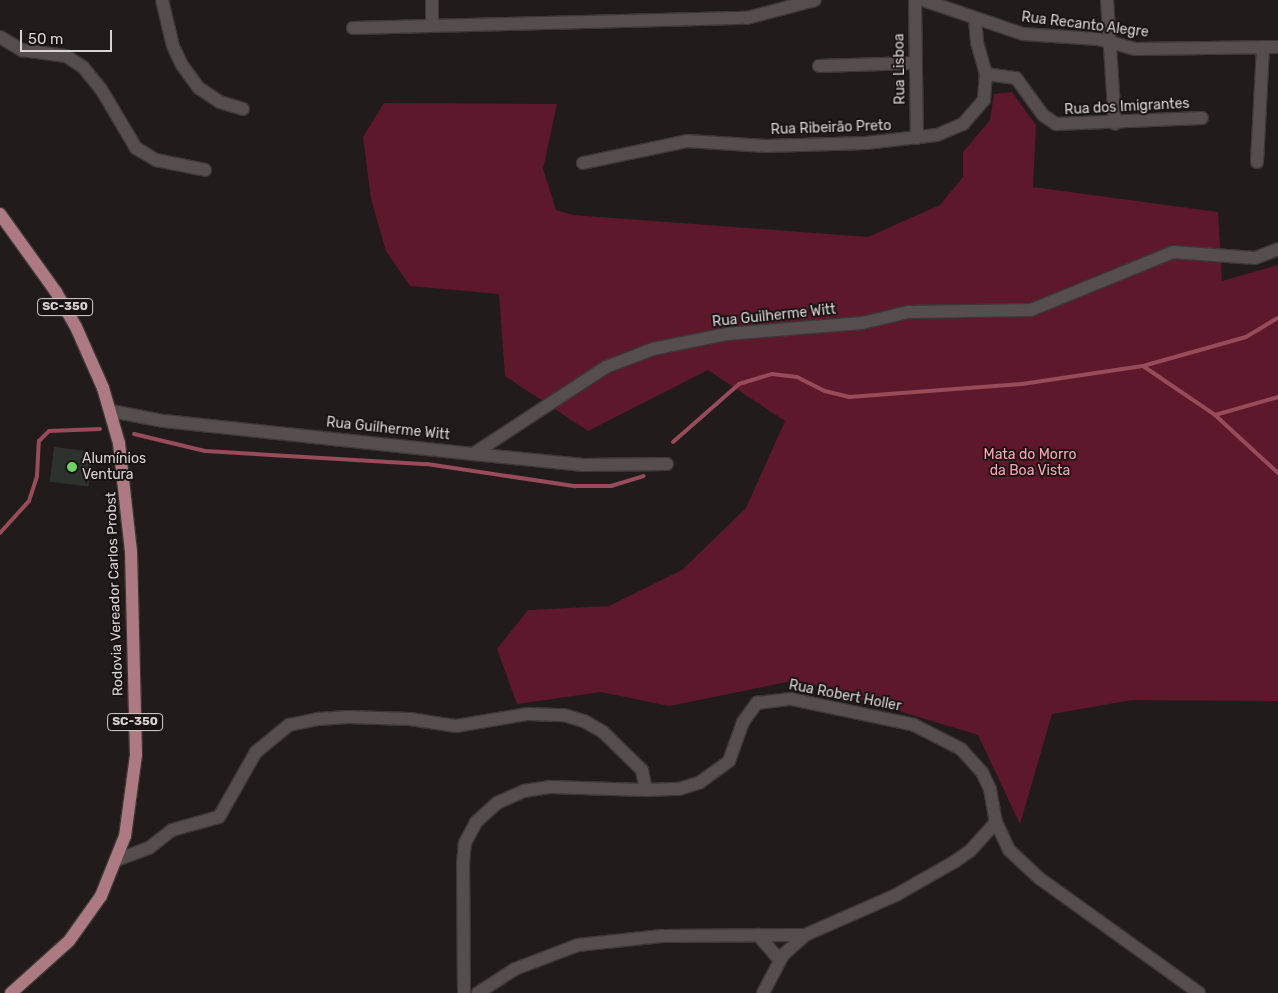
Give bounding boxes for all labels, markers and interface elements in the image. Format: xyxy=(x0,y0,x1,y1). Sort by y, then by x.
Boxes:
street label: Rua Recanto Alegre xyxy=(1020,9,1150,41)
scale bar xyxy=(22,20,115,52)
text: 50 m xyxy=(28,30,63,48)
street label: Rua Lisboa xyxy=(891,33,909,105)
street label: Rua dos Imigrantes xyxy=(1064,95,1190,119)
street label: Rua Ribeirão Preto xyxy=(770,117,892,139)
road number: SC-350 xyxy=(36,298,94,316)
street label: Rua Guilherme Witt xyxy=(711,301,837,331)
street label: Rua Guilherme Witt xyxy=(325,414,451,444)
park label: Mata do Morro da Boa Vista xyxy=(984,447,1076,480)
place label: Alumínios Ventura xyxy=(82,451,146,484)
marker: Alumínios Ventura xyxy=(66,461,78,473)
street label: Rodovia Vereador Carlos Probst xyxy=(103,491,127,697)
street label: Rua Robert Holler xyxy=(787,677,903,715)
road number: SC-350 xyxy=(106,712,164,732)

